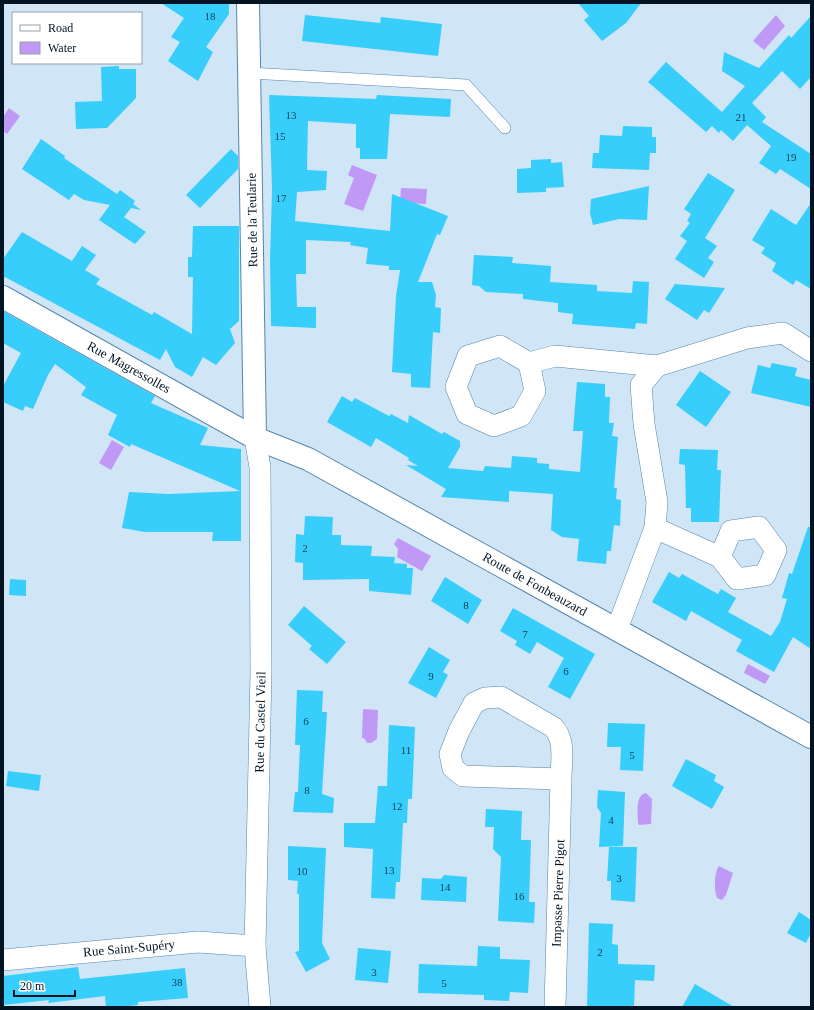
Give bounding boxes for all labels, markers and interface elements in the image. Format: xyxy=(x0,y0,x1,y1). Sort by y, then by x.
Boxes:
house number: 18 xyxy=(205,10,216,22)
legend xyxy=(12,12,142,64)
text: Road xyxy=(48,21,73,35)
text: Water xyxy=(48,41,76,55)
house number: 13 xyxy=(286,109,297,121)
house number: 21 xyxy=(736,111,747,123)
house number: 15 xyxy=(275,130,286,142)
house number: 19 xyxy=(786,151,797,163)
street label: Rue de la Teularie xyxy=(244,172,260,267)
house number: 17 xyxy=(276,192,287,204)
street label: Rue Magressolles xyxy=(85,338,173,396)
house number: 2 xyxy=(302,542,308,554)
street label: Route de Fonbeauzard xyxy=(480,549,590,619)
house number: 8 xyxy=(463,599,469,611)
house number: 7 xyxy=(522,628,528,640)
house number: 6 xyxy=(563,665,569,677)
house number: 9 xyxy=(428,670,434,682)
street label: Rue du Castel Vieil xyxy=(252,671,268,773)
house number: 6 xyxy=(303,715,309,727)
house number: 11 xyxy=(401,744,411,756)
house number: 5 xyxy=(629,749,635,761)
house number: 8 xyxy=(304,784,310,796)
house number: 12 xyxy=(392,800,403,812)
house number: 4 xyxy=(608,814,614,826)
street label: Impasse Pierre Pigot xyxy=(549,839,567,947)
house number: 13 xyxy=(384,864,395,876)
house number: 10 xyxy=(297,865,308,877)
house number: 3 xyxy=(616,872,622,884)
house number: 14 xyxy=(440,881,451,893)
house number: 16 xyxy=(514,890,525,902)
street label: Rue Saint-Supéry xyxy=(82,936,176,959)
house number: 2 xyxy=(597,946,603,958)
house number: 3 xyxy=(371,966,377,978)
scale bar xyxy=(14,972,75,998)
house number: 38 xyxy=(172,976,183,988)
house number: 5 xyxy=(441,977,447,989)
text: 20 m xyxy=(20,979,45,993)

